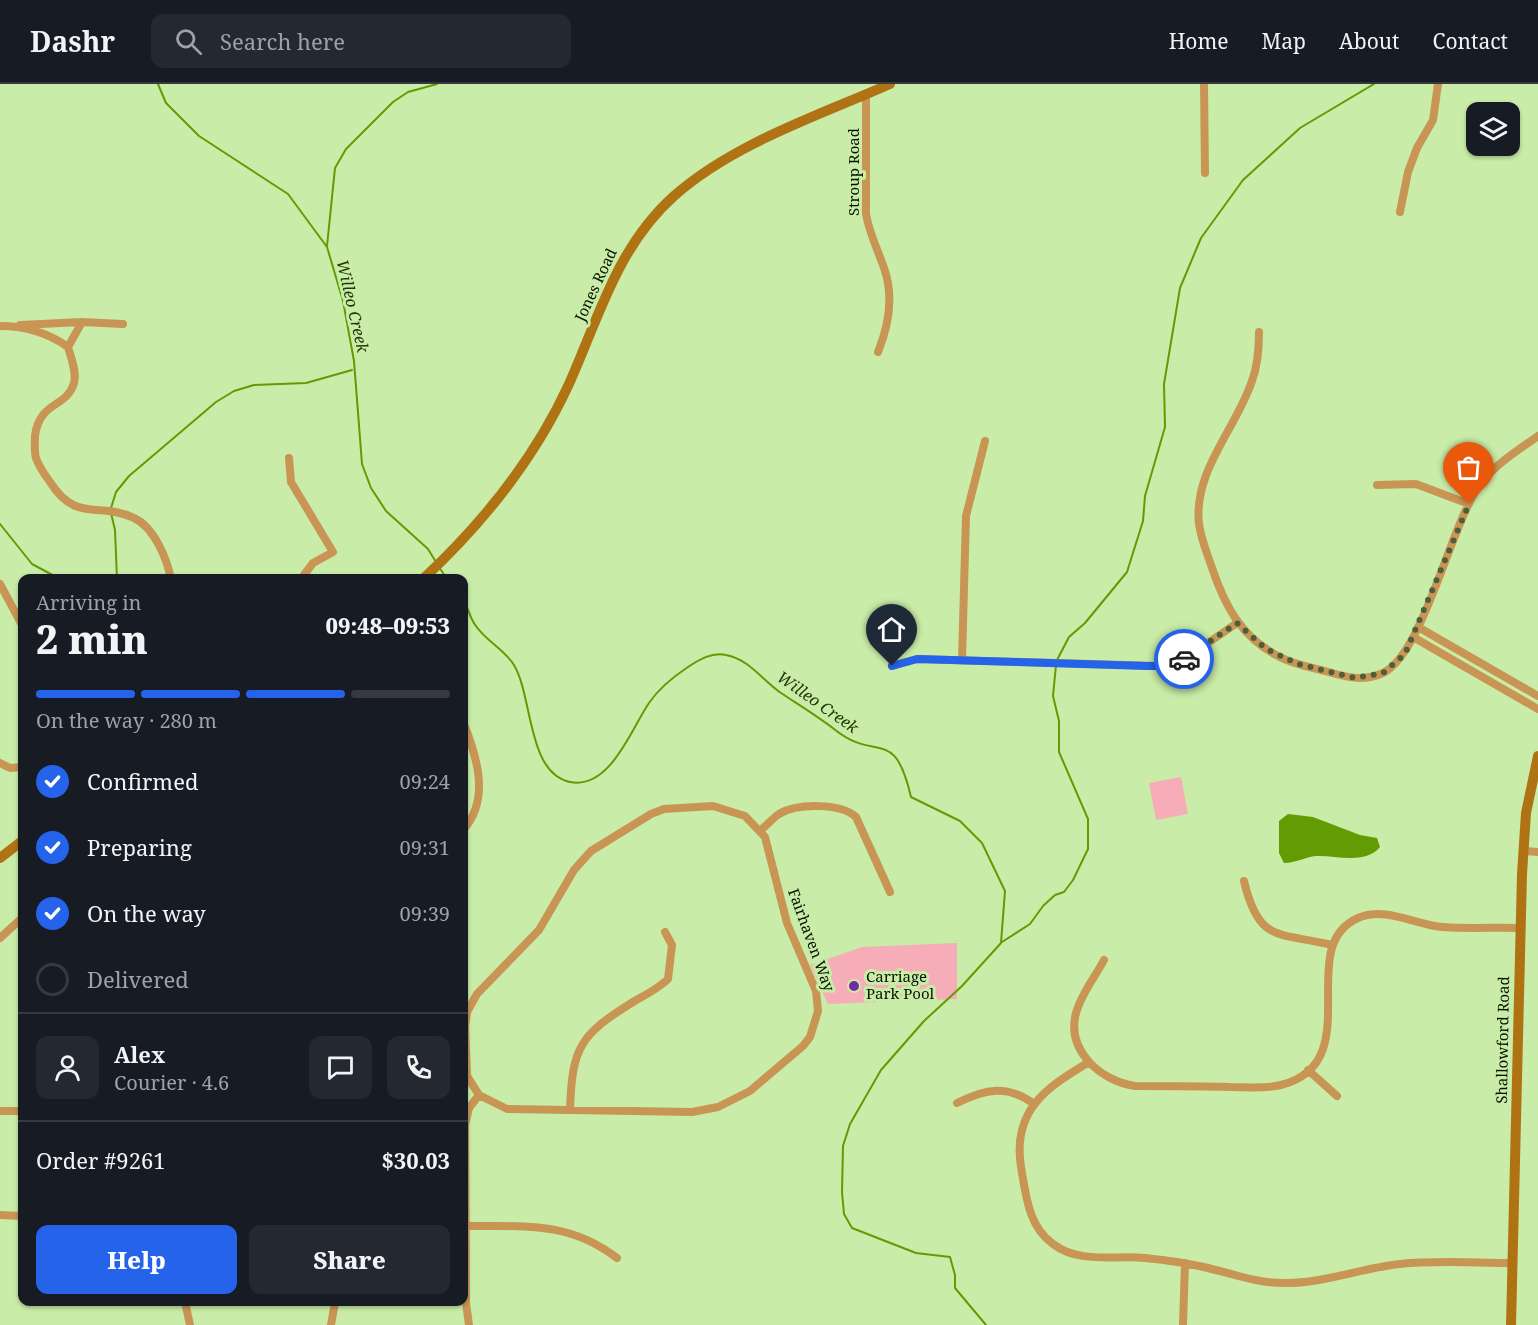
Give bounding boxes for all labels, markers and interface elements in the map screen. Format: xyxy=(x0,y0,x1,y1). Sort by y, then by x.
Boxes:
search box xyxy=(151,14,571,68)
text: Dashr xyxy=(30,22,115,60)
icon: search xyxy=(172,25,205,58)
text: Search here xyxy=(220,26,345,56)
text: Home xyxy=(1169,27,1229,55)
text: Map xyxy=(1262,27,1306,55)
text: About xyxy=(1339,27,1400,55)
text: Contact xyxy=(1433,27,1508,55)
map controls xyxy=(1466,102,1520,156)
button: layers xyxy=(1466,102,1520,156)
street label: Stroup Road xyxy=(843,128,863,216)
street label: Jones Road xyxy=(569,245,621,325)
water label: Willeo Creek xyxy=(332,257,375,355)
pin xyxy=(1443,442,1494,504)
icon: bag xyxy=(1452,451,1485,484)
text: Arriving in xyxy=(36,589,141,616)
pin xyxy=(866,604,917,666)
text: 09:48–09:53 xyxy=(326,610,450,640)
text: 2 min xyxy=(36,612,148,665)
icon: home xyxy=(875,613,908,646)
courier xyxy=(1154,629,1214,689)
icon: car xyxy=(1168,643,1201,676)
water label: Willeo Creek xyxy=(773,666,864,739)
text: On the way · 280 m xyxy=(36,707,217,734)
icon: check xyxy=(36,765,69,798)
text: Confirmed xyxy=(87,766,198,796)
text: 09:24 xyxy=(400,768,450,795)
icon: check xyxy=(36,831,69,864)
text: Preparing xyxy=(87,832,192,862)
text: 09:31 xyxy=(400,834,450,861)
street label: Fairhaven Way xyxy=(784,885,840,994)
icon: check xyxy=(36,897,69,930)
text: On the way xyxy=(87,898,206,928)
text: 09:39 xyxy=(400,900,450,927)
text: Delivered xyxy=(87,964,189,994)
place label: Carriage Park Pool xyxy=(866,966,935,1003)
street label: Shallowford Road xyxy=(1491,976,1513,1104)
marker: Carriage Park Pool xyxy=(847,979,861,993)
button: person xyxy=(36,1036,99,1099)
button: chat xyxy=(309,1036,372,1099)
button: phone xyxy=(387,1036,450,1099)
text: Alex xyxy=(114,1039,165,1069)
text: Courier · 4.6 xyxy=(114,1069,229,1096)
text: Order #9261 xyxy=(36,1145,166,1175)
text: $30.03 xyxy=(381,1145,450,1175)
button: Help xyxy=(36,1225,237,1294)
button: Share xyxy=(249,1225,450,1294)

